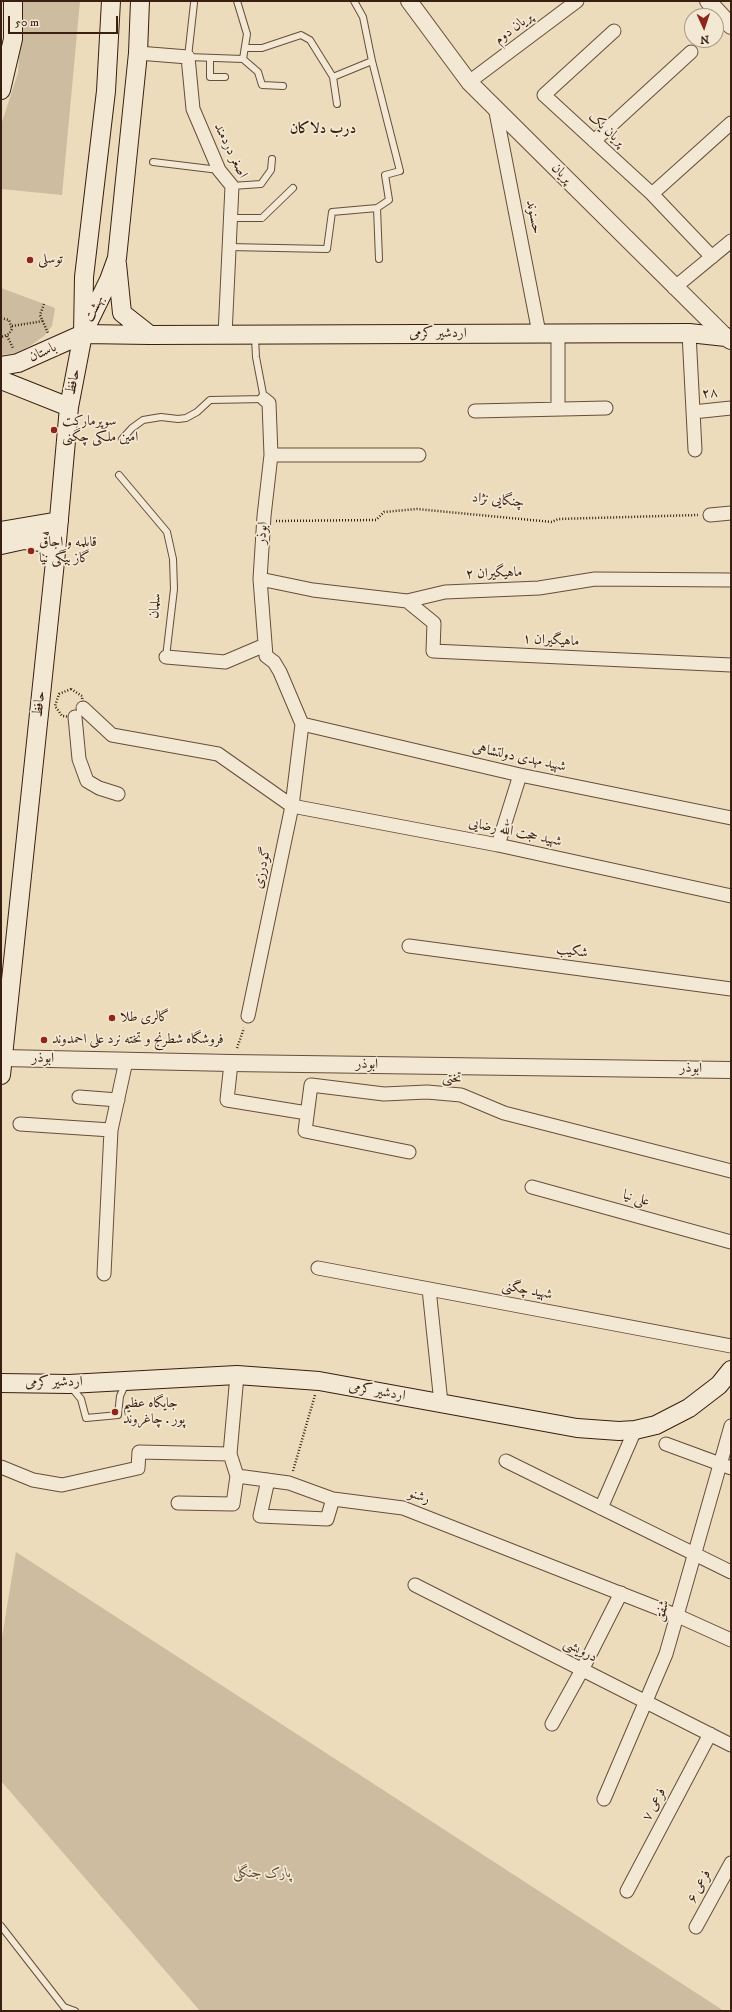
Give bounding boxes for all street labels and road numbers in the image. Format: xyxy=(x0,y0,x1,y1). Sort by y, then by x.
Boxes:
street label: پریان دوم xyxy=(492,9,536,49)
street label: پریان یک xyxy=(584,109,628,151)
street label: اصغر دردمند xyxy=(209,121,251,181)
street label: پریان xyxy=(547,160,575,188)
street label: حسنوند xyxy=(521,198,545,236)
street label: بهشت xyxy=(81,293,109,325)
street label: اردشیر کرمی xyxy=(409,326,467,342)
street label: باستان xyxy=(27,340,59,366)
street label: حافظ xyxy=(63,367,85,397)
street label: ۲۸ xyxy=(701,385,719,403)
street label: چنگایی نژاد xyxy=(471,490,525,512)
street label: ابوذر xyxy=(254,521,272,545)
street label: ماهیگیران ۲ xyxy=(465,565,523,583)
street label: سلمان xyxy=(146,592,166,620)
street label: ماهیگیران ۱ xyxy=(522,631,580,651)
street label: حافظ xyxy=(30,690,50,718)
street label: شهید مهدی دولتشاهی xyxy=(471,740,567,776)
street label: شهید حجت الله رضایی xyxy=(467,815,563,851)
street label: گودرزی xyxy=(250,846,276,890)
street label: شکیب xyxy=(555,941,589,963)
street label: ابوذر xyxy=(32,1050,54,1068)
street label: ابوذر xyxy=(356,1056,378,1074)
street label: ابوذر xyxy=(680,1060,702,1078)
street label: تختی xyxy=(441,1069,463,1089)
street label: علی نیا xyxy=(621,1187,651,1211)
street label: شهید چگنی xyxy=(500,1278,554,1304)
street label: اردشیر کرمی xyxy=(25,1374,83,1392)
street label: اردشیر کرمی xyxy=(347,1379,407,1405)
street label: رشنو xyxy=(406,1486,432,1508)
street label: شفق xyxy=(652,1598,674,1624)
street label: درویشی xyxy=(560,1635,600,1667)
street label: فرعی ۷ xyxy=(639,1786,671,1824)
street label: فرعی ۶ xyxy=(684,1868,716,1906)

